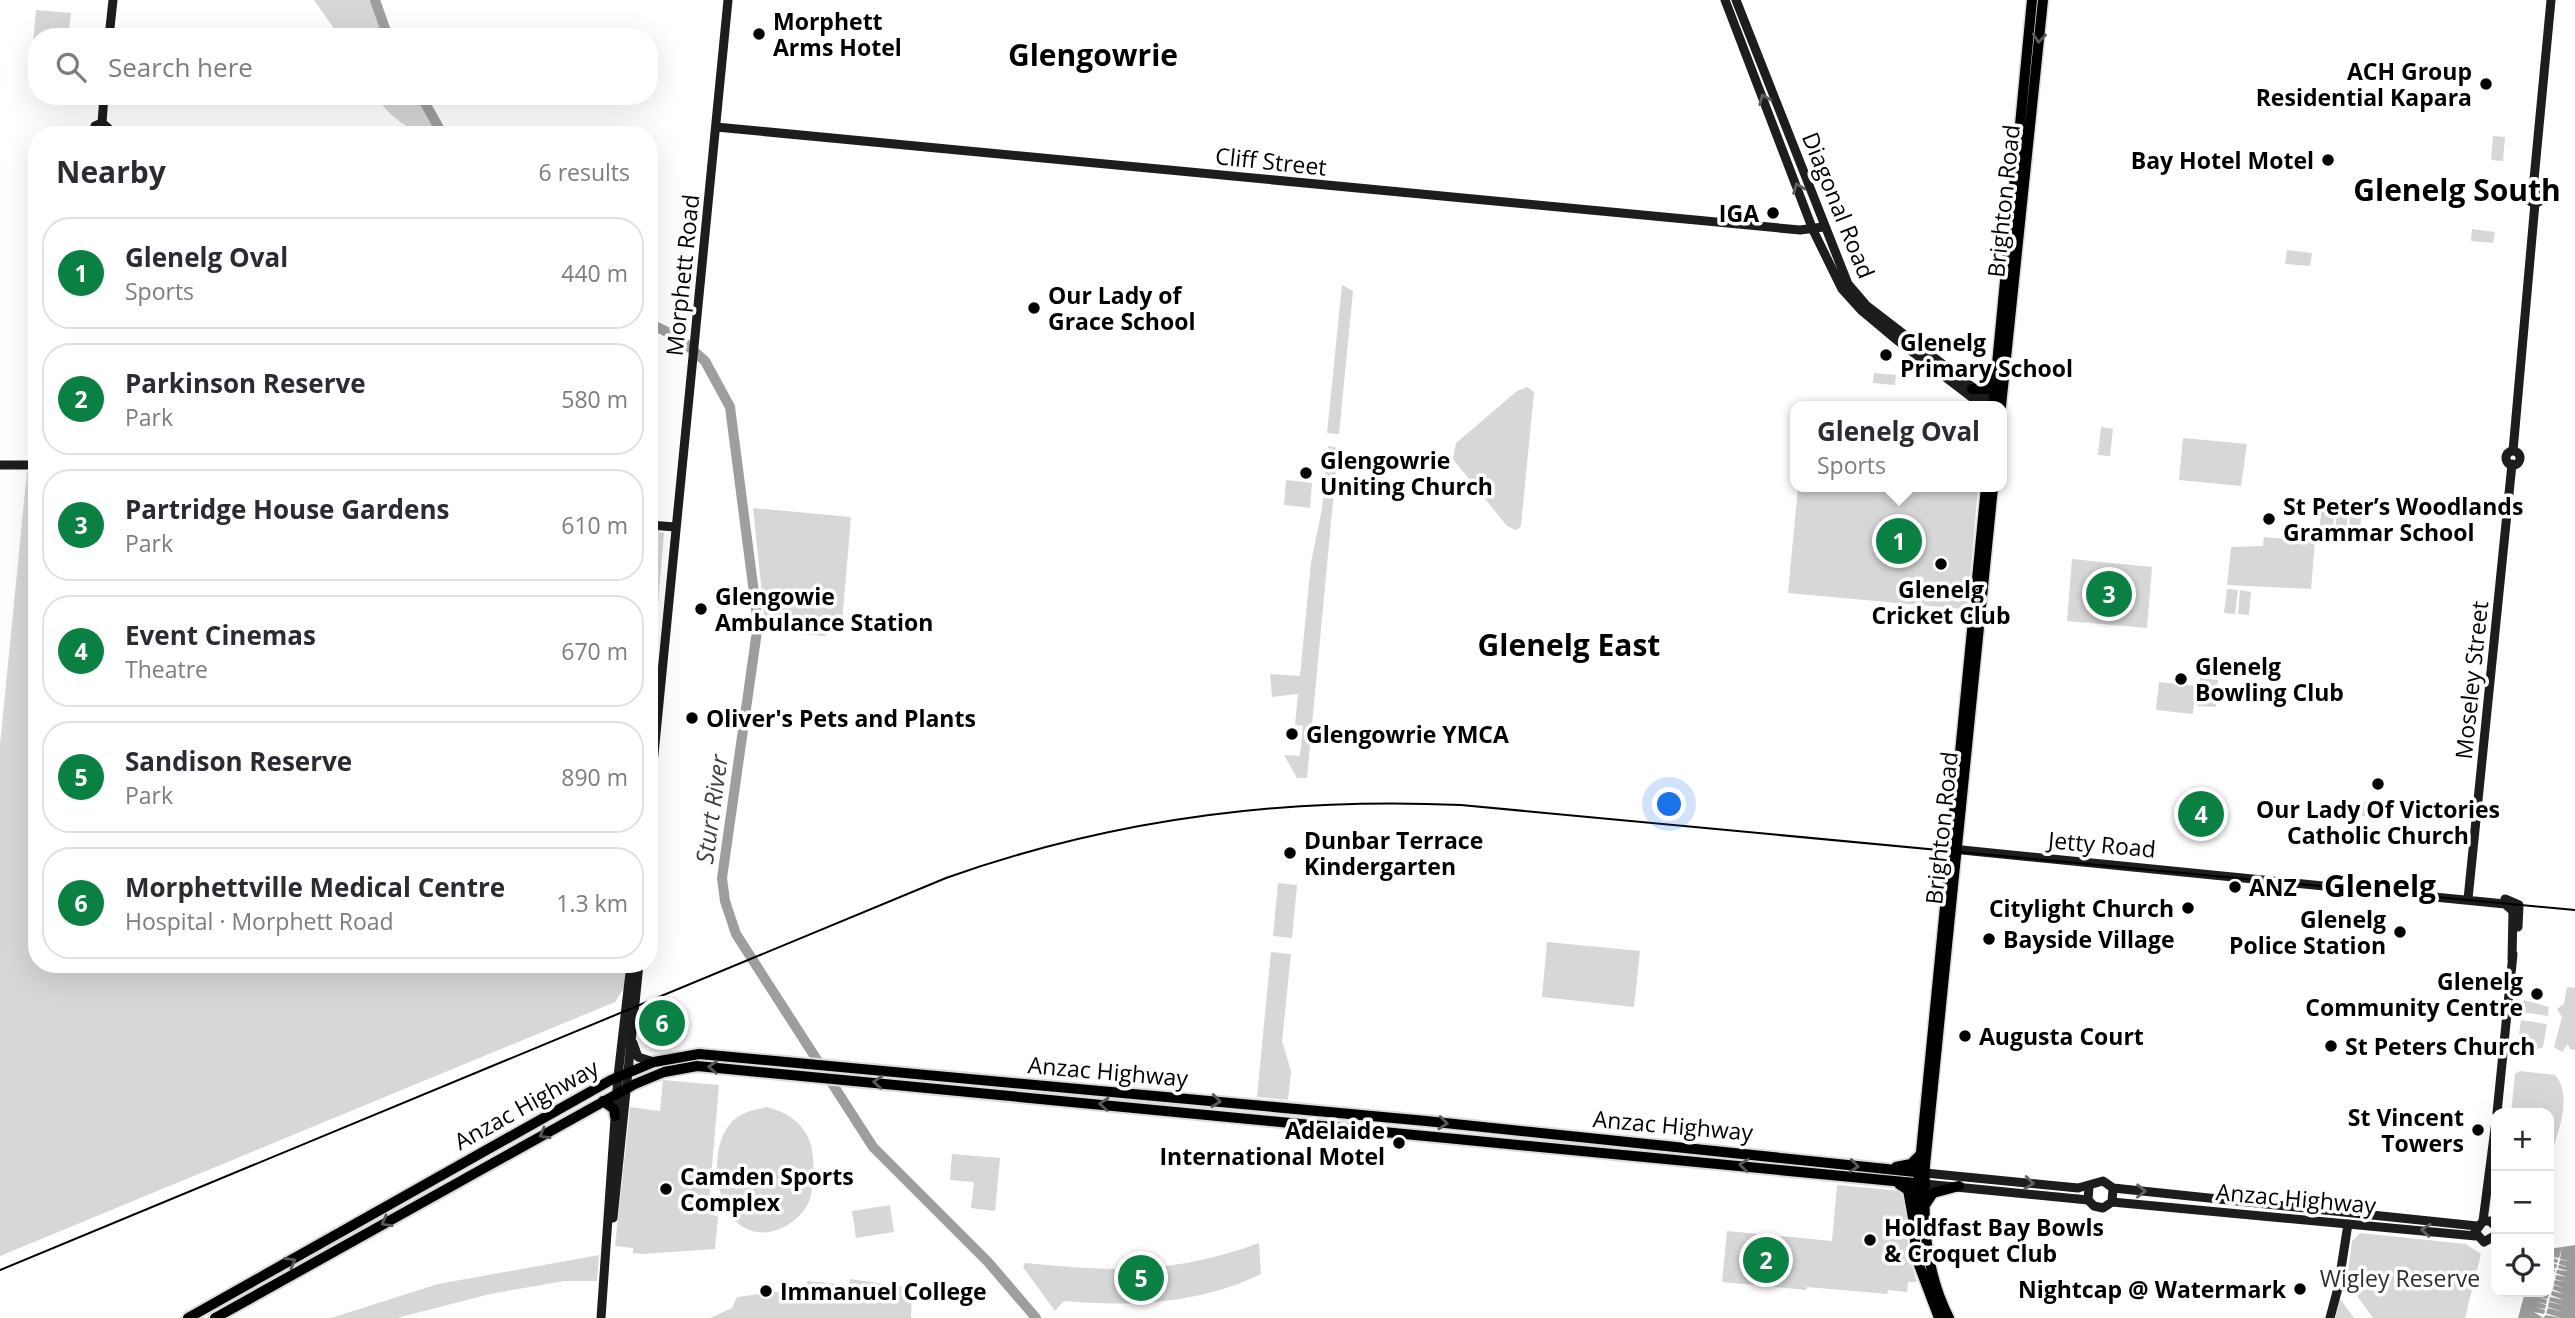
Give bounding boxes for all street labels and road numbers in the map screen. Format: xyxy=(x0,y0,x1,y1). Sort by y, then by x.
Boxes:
street label: Brighton Road xyxy=(1979,123,2027,279)
street label: Diagonal Road xyxy=(1795,127,1883,283)
street label: Cliff Street xyxy=(1214,139,1328,183)
street label: Morphett Road xyxy=(658,193,706,357)
street label: Moseley Street xyxy=(2447,599,2495,761)
street label: Brighton Road xyxy=(1917,750,1965,906)
street label: Jetty Road xyxy=(2045,823,2157,865)
street label: Anzac Highway xyxy=(1027,1048,1190,1094)
street label: Anzac Highway xyxy=(448,1051,604,1157)
street label: Anzac Highway xyxy=(1592,1102,1755,1148)
street label: Anzac Highway xyxy=(2215,1175,2378,1221)

